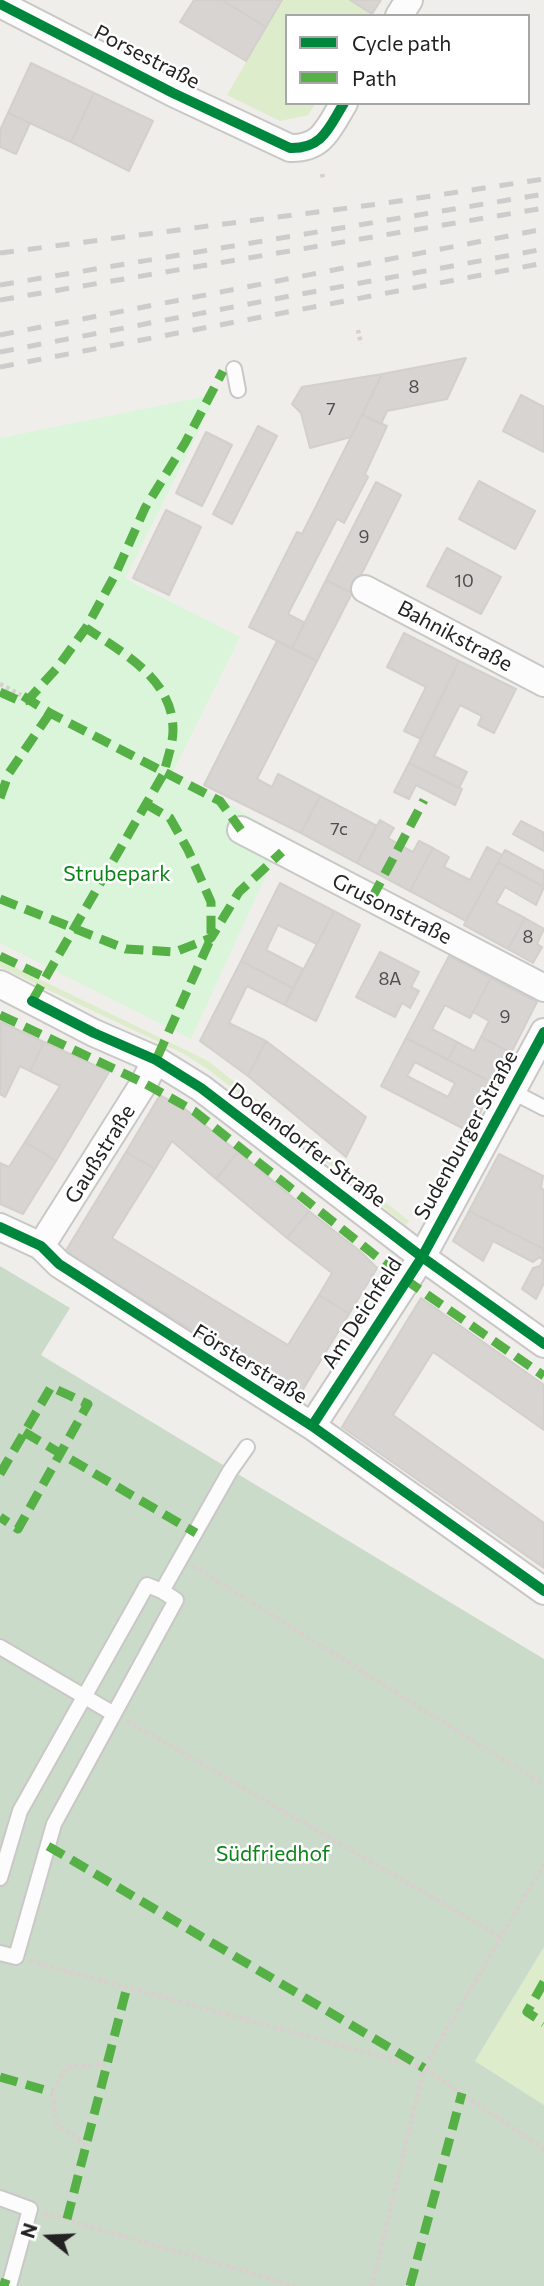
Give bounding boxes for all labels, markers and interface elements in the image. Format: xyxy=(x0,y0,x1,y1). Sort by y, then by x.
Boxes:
legend xyxy=(285,14,530,105)
street label: Porsestraße xyxy=(90,20,204,94)
text: Cycle path xyxy=(352,30,451,55)
text: Path xyxy=(352,65,397,90)
house number: 8 xyxy=(409,376,419,398)
house number: 7 xyxy=(326,398,336,420)
house number: 9 xyxy=(359,526,369,548)
house number: 10 xyxy=(454,570,474,592)
street label: Bahnikstraße xyxy=(393,595,517,677)
house number: 7c xyxy=(330,818,348,840)
park label: Strubepark xyxy=(63,861,171,887)
street label: Grusonstraße xyxy=(328,868,456,950)
house number: 8 xyxy=(523,926,533,948)
house number: 8A xyxy=(379,968,401,990)
house number: 9 xyxy=(500,1006,510,1028)
street label: Sudenburger Straße xyxy=(409,1046,523,1224)
street label: Dodendorfer Straße xyxy=(223,1077,391,1213)
street label: Gaußstraße xyxy=(60,1100,140,1208)
street label: Am Deichfeld xyxy=(317,1253,407,1373)
street label: Försterstraße xyxy=(188,1319,312,1409)
park label: Südfriedhof xyxy=(216,1841,330,1867)
north arrow xyxy=(14,2202,84,2272)
text: N xyxy=(15,2220,42,2241)

